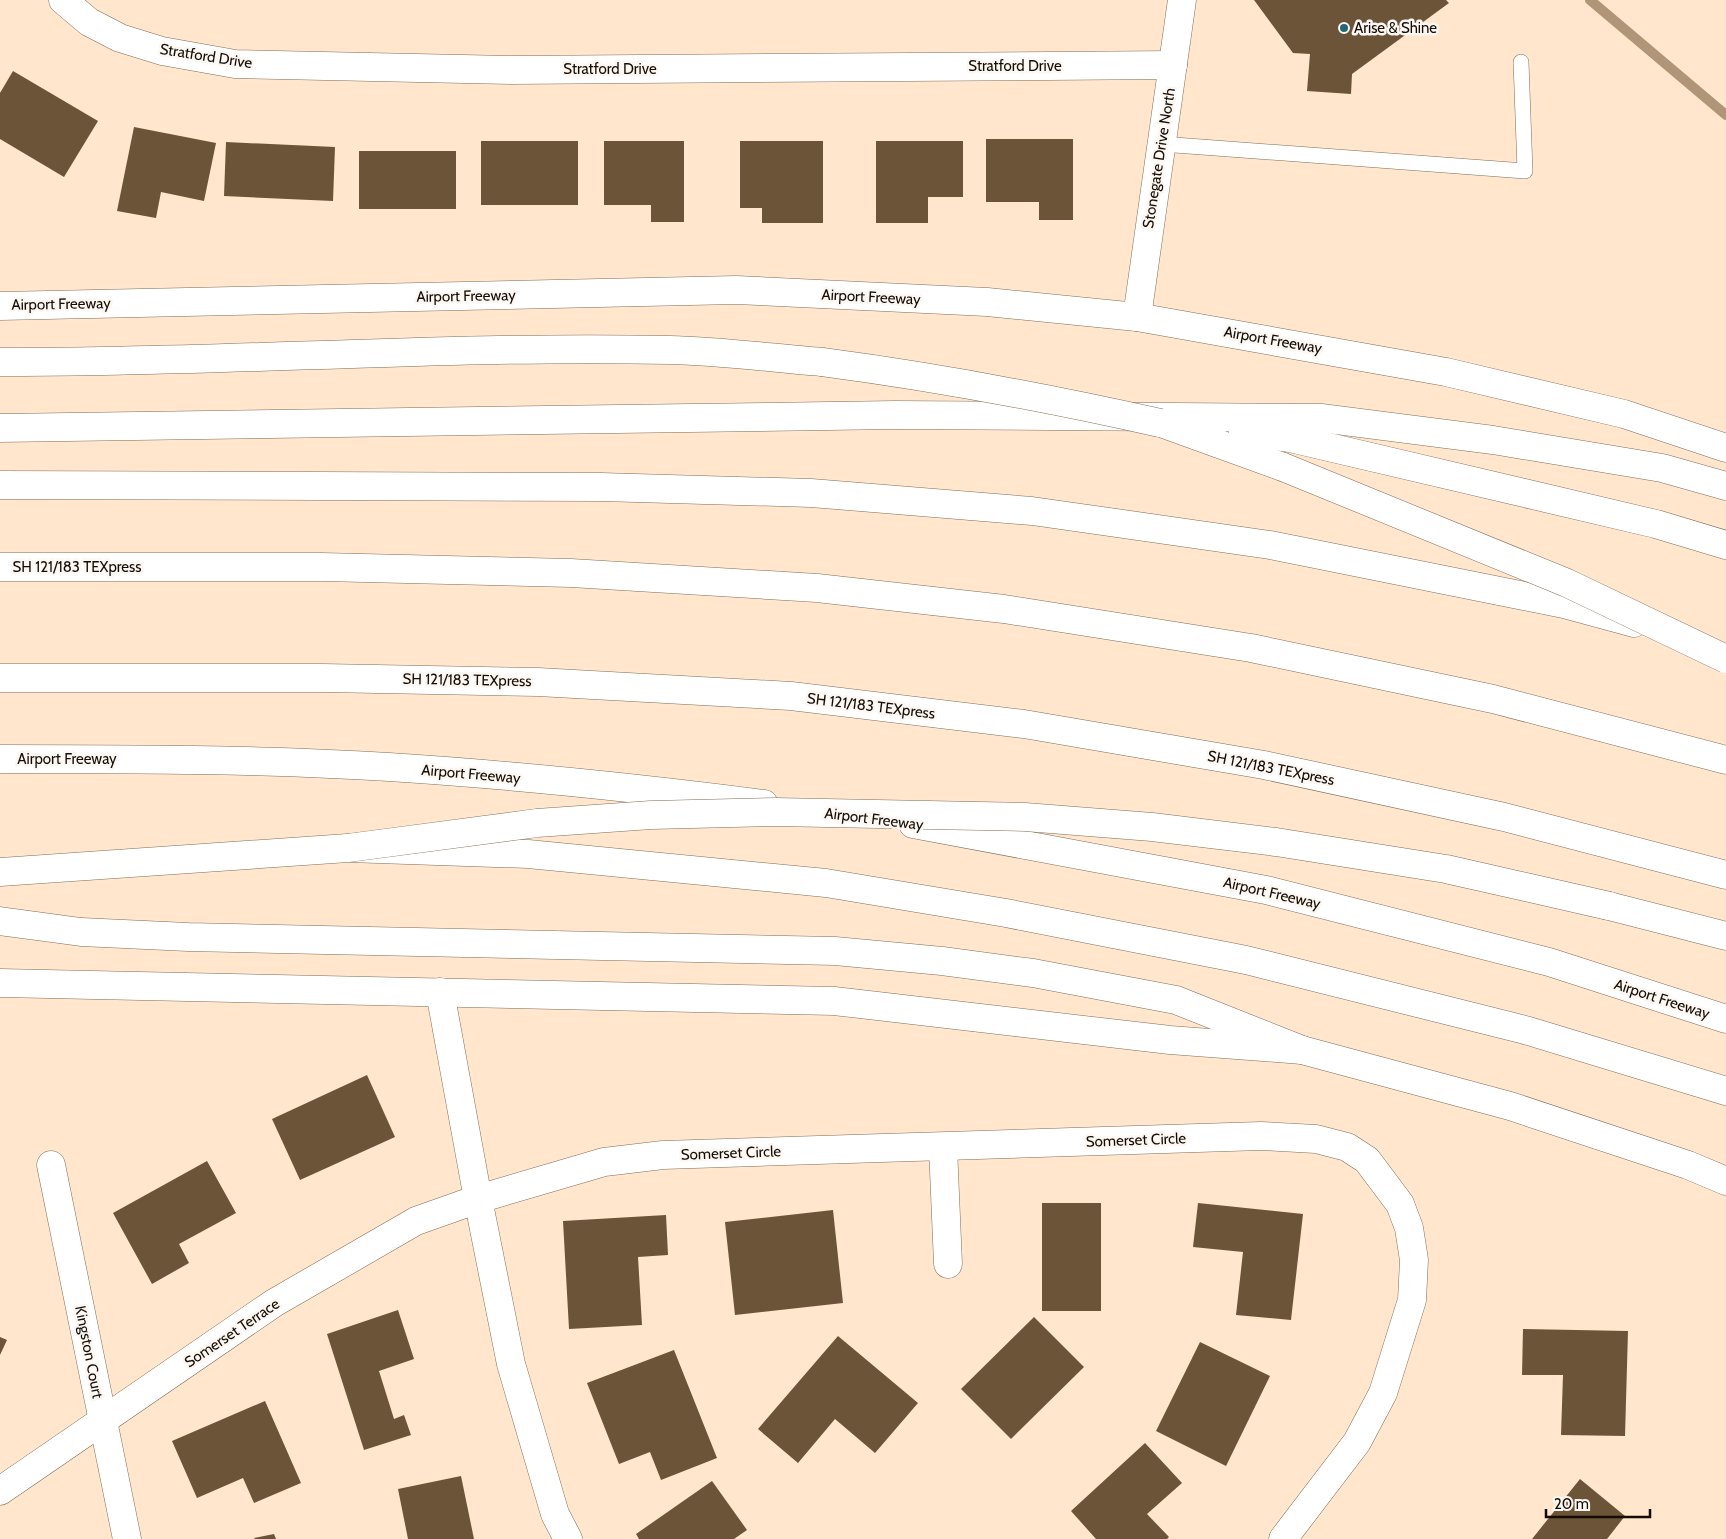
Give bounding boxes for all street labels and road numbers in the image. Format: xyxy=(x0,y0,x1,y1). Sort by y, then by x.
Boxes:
street label: Stratford Drive xyxy=(159,40,254,72)
street label: Stratford Drive xyxy=(968,57,1062,75)
street label: Stratford Drive xyxy=(563,60,657,78)
street label: Stonegate Drive North xyxy=(1139,86,1179,230)
street label: Airport Freeway xyxy=(821,285,921,309)
street label: Airport Freeway xyxy=(416,286,516,306)
street label: Airport Freeway xyxy=(11,294,111,314)
street label: Airport Freeway xyxy=(1223,323,1324,358)
street label: SH 121/183 TEXpress xyxy=(13,558,141,576)
street label: SH 121/183 TEXpress xyxy=(402,670,532,690)
street label: SH 121/183 TEXpress xyxy=(806,689,936,723)
street label: SH 121/183 TEXpress xyxy=(1206,747,1336,789)
street label: Airport Freeway xyxy=(17,750,117,768)
street label: Airport Freeway xyxy=(421,761,522,787)
street label: Airport Freeway xyxy=(824,804,925,834)
street label: Airport Freeway xyxy=(1222,873,1323,913)
street label: Airport Freeway xyxy=(1612,975,1712,1023)
street label: Somerset Circle xyxy=(1086,1129,1187,1151)
street label: Somerset Circle xyxy=(681,1142,782,1164)
street label: Somerset Terrace xyxy=(181,1295,283,1371)
street label: Kingston Court xyxy=(71,1304,107,1400)

